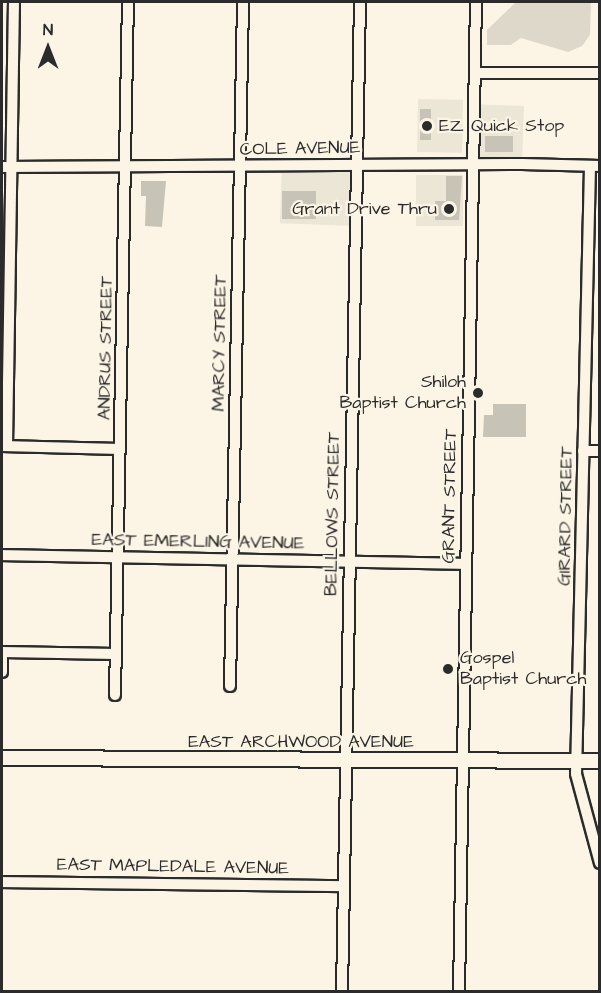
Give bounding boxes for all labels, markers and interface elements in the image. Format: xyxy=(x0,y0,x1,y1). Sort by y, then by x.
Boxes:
north arrow xyxy=(18,18,78,78)
text: N xyxy=(43,19,53,41)
place label: EZ Quick Stop xyxy=(439,115,564,137)
marker: EZ Quick Stop xyxy=(420,119,434,133)
street label: COLE AVENUE xyxy=(240,137,360,161)
place label: Grant Drive Thru xyxy=(292,198,437,220)
marker: Grant Drive Thru xyxy=(442,202,456,216)
street label: MARCY STREET xyxy=(208,274,232,412)
street label: ANDRUS STREET xyxy=(94,276,118,420)
place label: Shiloh Baptist Church xyxy=(339,372,466,415)
marker: Shiloh Baptist Church xyxy=(471,386,485,400)
street label: GRANT STREET xyxy=(438,428,462,564)
street label: BELLOWS STREET xyxy=(321,432,345,596)
street label: GIRARD STREET xyxy=(554,446,578,586)
street label: EAST EMERLING AVENUE xyxy=(91,529,305,555)
place label: Gospel Baptist Church xyxy=(460,648,587,690)
marker: Gospel Baptist Church xyxy=(441,662,455,676)
street label: EAST ARCHWOOD AVENUE xyxy=(188,731,414,753)
street label: EAST MAPLEDALE AVENUE xyxy=(57,854,289,880)

